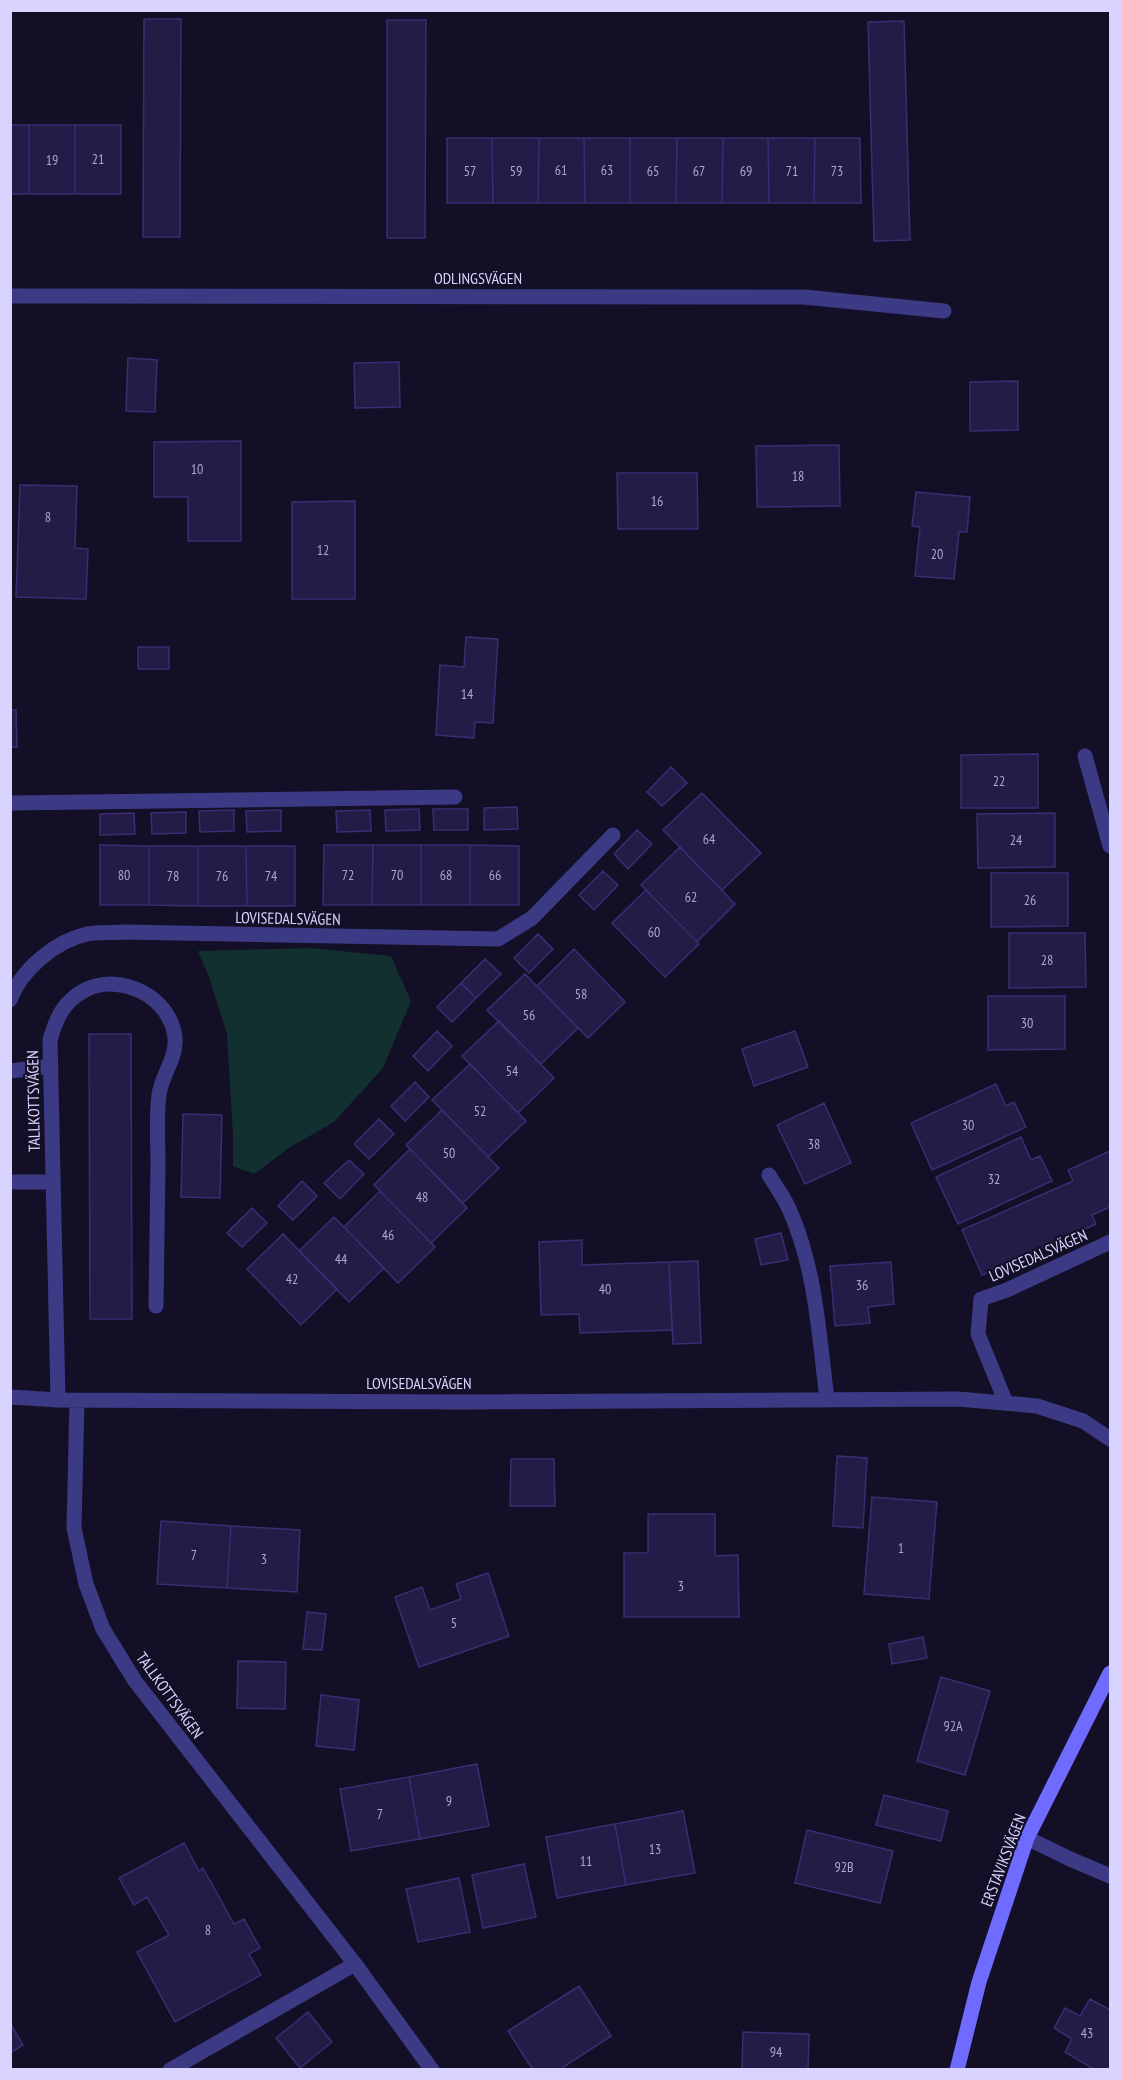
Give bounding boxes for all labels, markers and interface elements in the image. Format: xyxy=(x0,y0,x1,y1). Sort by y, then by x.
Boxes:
house number: 21 xyxy=(92,150,104,168)
house number: 19 xyxy=(46,151,58,169)
house number: 61 xyxy=(555,161,567,179)
house number: 63 xyxy=(601,161,613,179)
house number: 57 xyxy=(464,162,476,180)
house number: 59 xyxy=(510,162,522,180)
house number: 65 xyxy=(647,162,659,180)
house number: 67 xyxy=(693,162,705,180)
house number: 69 xyxy=(740,162,752,180)
house number: 71 xyxy=(786,162,798,180)
house number: 73 xyxy=(831,162,843,180)
street label: ODLINGSVÄGEN xyxy=(434,268,522,288)
house number: 10 xyxy=(191,460,203,478)
house number: 18 xyxy=(792,467,804,485)
house number: 16 xyxy=(651,492,663,510)
house number: 8 xyxy=(45,508,51,526)
house number: 12 xyxy=(317,541,329,559)
house number: 20 xyxy=(931,545,943,563)
house number: 14 xyxy=(461,685,474,703)
house number: 22 xyxy=(993,772,1005,790)
house number: 64 xyxy=(703,830,716,848)
house number: 24 xyxy=(1010,831,1023,849)
house number: 80 xyxy=(118,866,130,884)
house number: 72 xyxy=(342,866,354,884)
house number: 70 xyxy=(391,866,403,884)
house number: 68 xyxy=(440,866,452,884)
house number: 66 xyxy=(489,866,501,884)
house number: 78 xyxy=(167,867,179,885)
house number: 76 xyxy=(216,867,228,885)
house number: 74 xyxy=(265,867,278,885)
house number: 62 xyxy=(685,888,697,906)
house number: 26 xyxy=(1024,891,1036,909)
street label: LOVISEDALSVÄGEN xyxy=(235,907,341,929)
house number: 60 xyxy=(648,923,660,941)
house number: 28 xyxy=(1041,951,1053,969)
house number: 58 xyxy=(575,985,587,1003)
house number: 56 xyxy=(523,1006,535,1024)
house number: 30 xyxy=(1021,1014,1033,1032)
street label: TALLKOTTSVÄGEN xyxy=(22,1050,44,1152)
house number: 54 xyxy=(506,1062,519,1080)
house number: 52 xyxy=(474,1102,486,1120)
house number: 30 xyxy=(962,1116,974,1134)
house number: 38 xyxy=(808,1135,820,1153)
house number: 50 xyxy=(443,1144,455,1162)
house number: 32 xyxy=(988,1170,1000,1188)
house number: 48 xyxy=(416,1188,428,1206)
street label: LOVISEDALSVÄGEN xyxy=(986,1224,1090,1286)
house number: 46 xyxy=(382,1226,394,1244)
house number: 44 xyxy=(335,1250,348,1268)
house number: 42 xyxy=(286,1270,298,1288)
house number: 36 xyxy=(856,1276,868,1294)
house number: 40 xyxy=(599,1280,611,1298)
street label: LOVISEDALSVÄGEN xyxy=(366,1373,472,1393)
house number: 1 xyxy=(898,1539,904,1557)
house number: 7 xyxy=(191,1546,197,1564)
house number: 3 xyxy=(261,1550,267,1568)
house number: 3 xyxy=(678,1577,684,1595)
house number: 5 xyxy=(451,1614,457,1632)
street label: TALLKOTTSVÄGEN xyxy=(132,1648,208,1742)
house number: 92A xyxy=(943,1717,963,1735)
house number: 9 xyxy=(446,1792,452,1810)
house number: 7 xyxy=(377,1805,383,1823)
street label: ERSTAVIKSVÄGEN xyxy=(976,1811,1030,1909)
house number: 13 xyxy=(649,1840,661,1858)
house number: 11 xyxy=(580,1852,592,1870)
house number: 92B xyxy=(834,1858,854,1876)
house number: 8 xyxy=(205,1921,211,1939)
house number: 43 xyxy=(1081,2024,1093,2042)
house number: 94 xyxy=(770,2043,783,2061)

